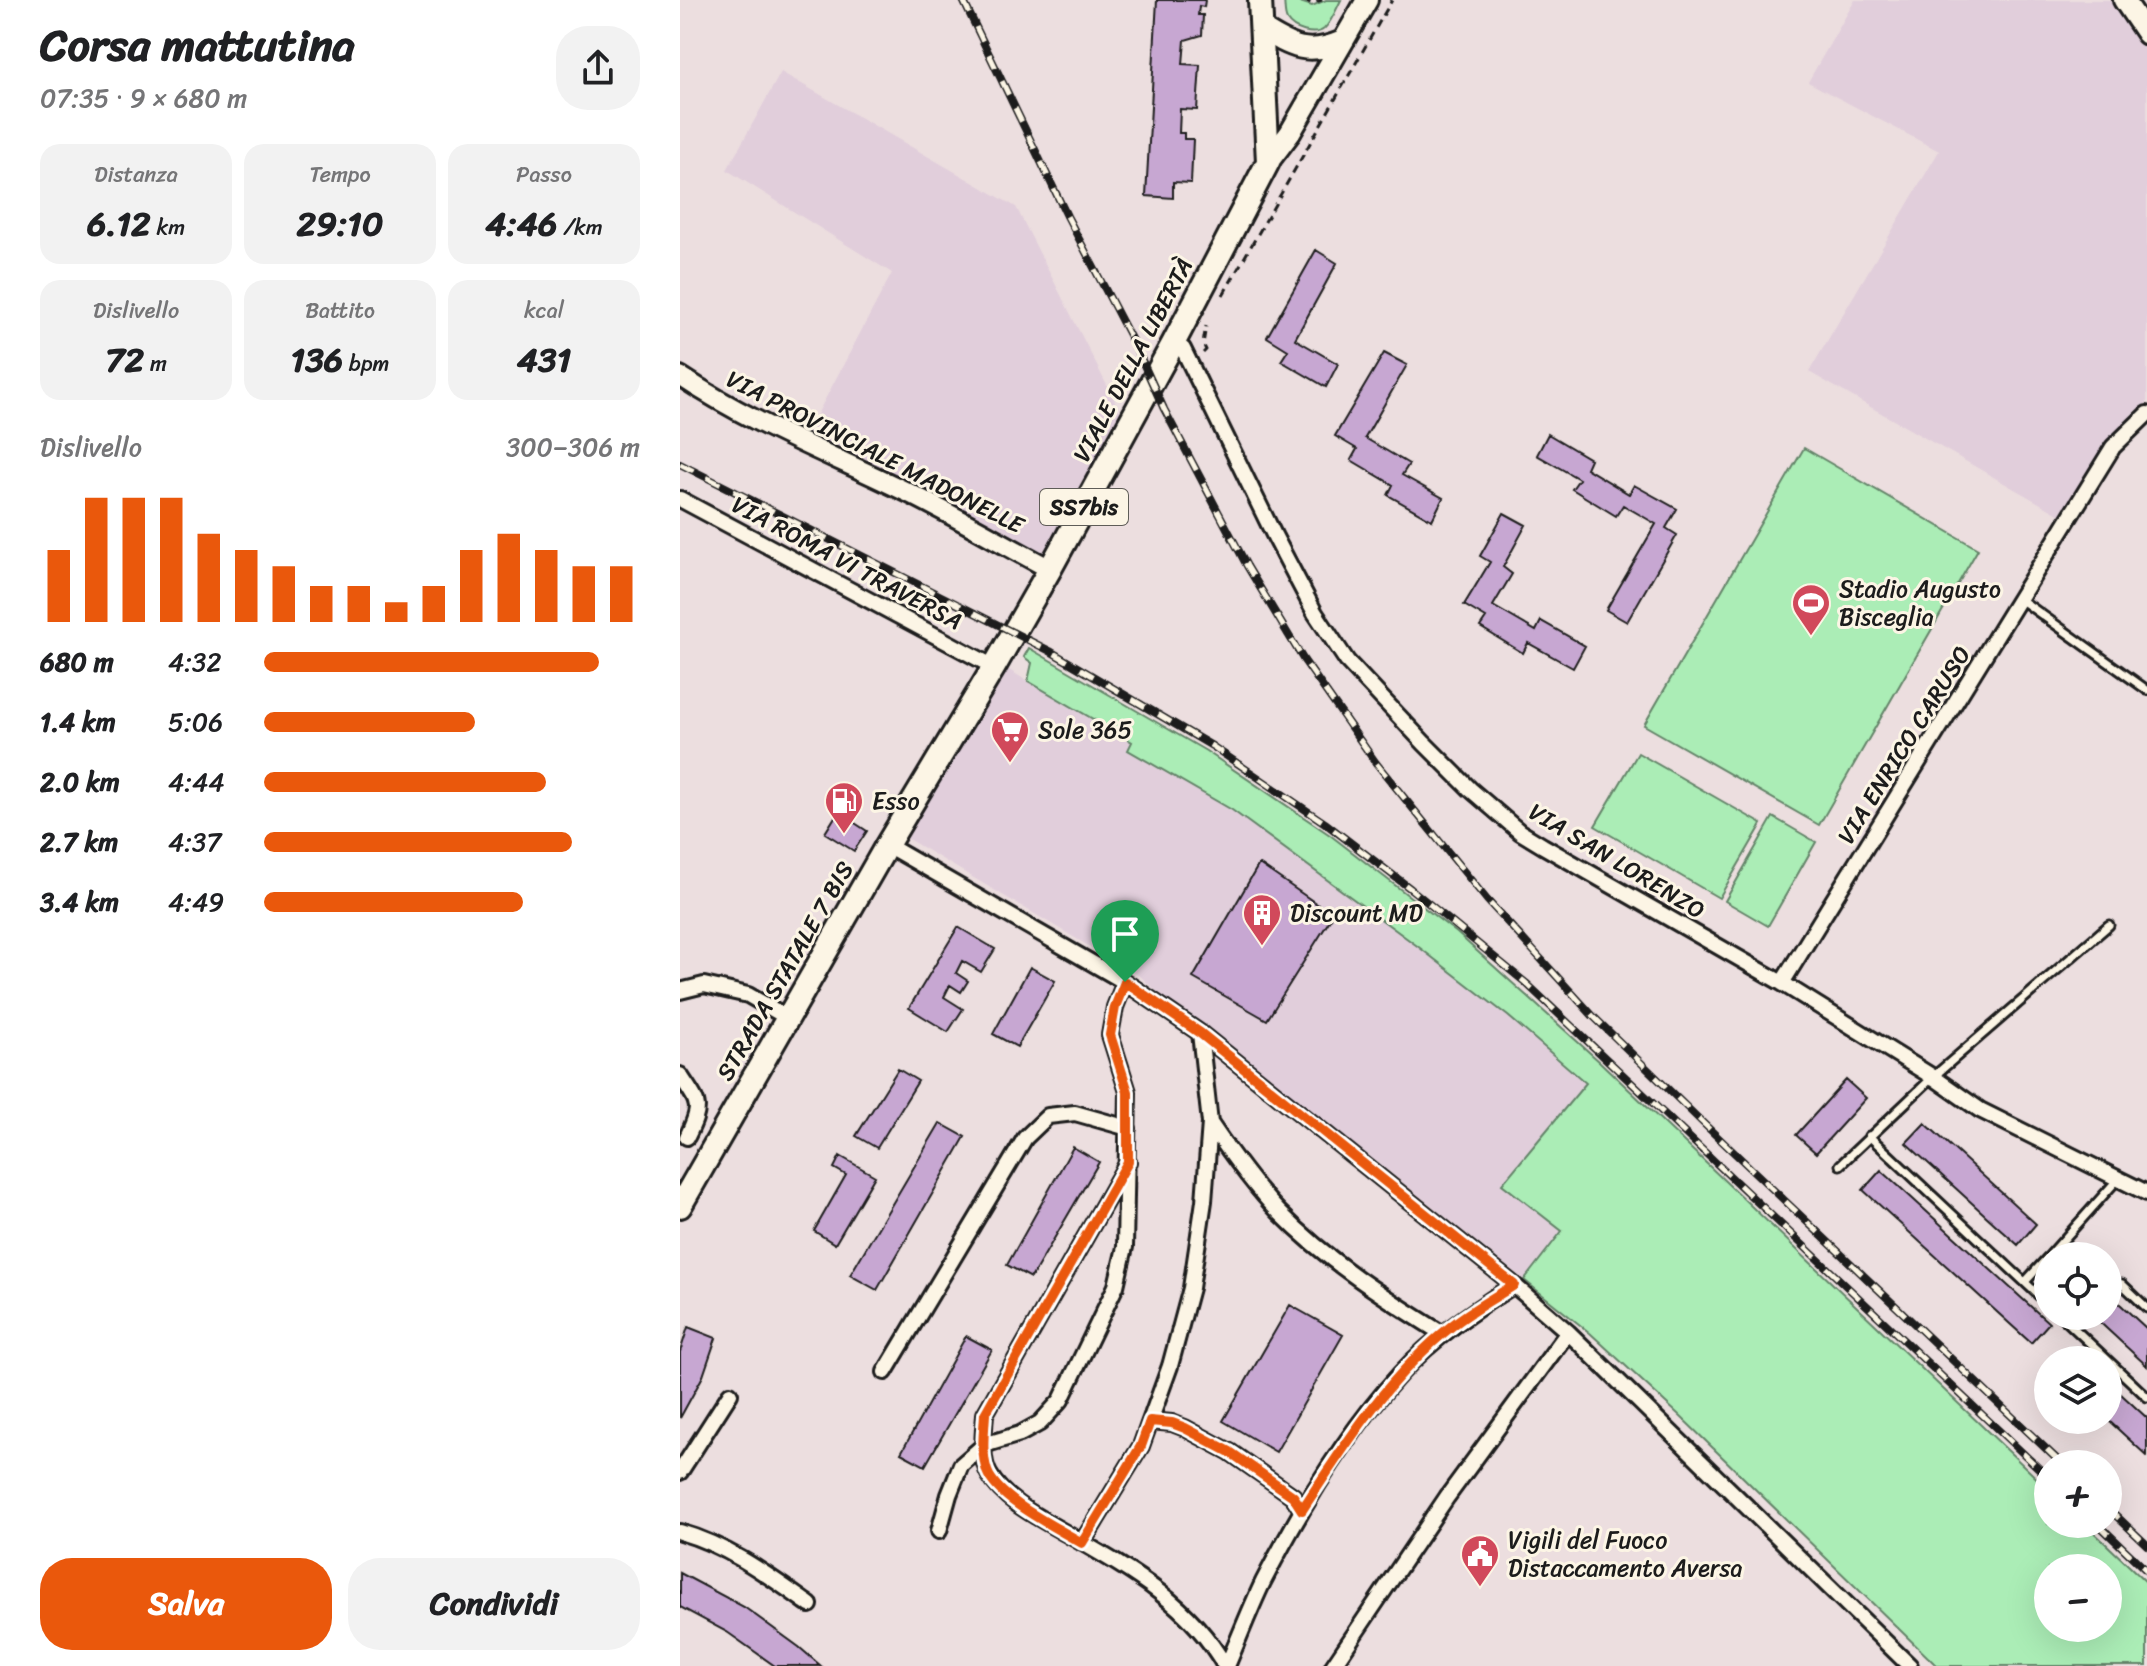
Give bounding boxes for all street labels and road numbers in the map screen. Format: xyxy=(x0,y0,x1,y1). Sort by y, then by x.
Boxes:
street label: VIALE DELLA LIBERTÀ xyxy=(1061,250,1205,470)
street label: VIA PROVINCIALE MADONELLE xyxy=(719,358,1033,546)
street label: VIA ROMA VI TRAVERSA xyxy=(724,484,970,642)
road number: SS7bis xyxy=(1040,489,1128,525)
street label: VIA ENRICO CARUSO xyxy=(1826,637,1982,853)
street label: VIA SAN LORENZO xyxy=(1520,791,1714,931)
street label: STRADA STATALE 7 BIS xyxy=(705,853,865,1089)

